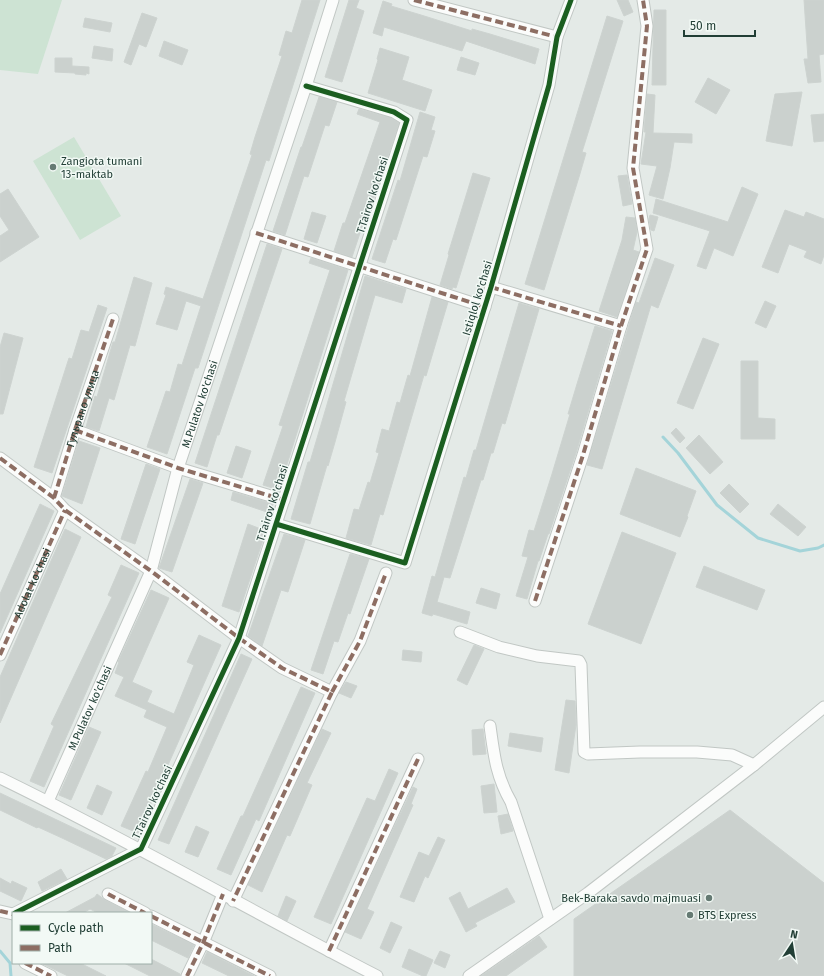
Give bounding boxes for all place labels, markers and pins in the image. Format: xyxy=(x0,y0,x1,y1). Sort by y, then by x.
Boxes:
place label: Zangiota tumani 13-maktab xyxy=(61,155,142,181)
marker: Zangiota tumani 13-maktab xyxy=(48,162,58,172)
place label: Bek-Baraka savdo majmuasi xyxy=(561,892,701,905)
marker: Bek-Baraka savdo majmuasi xyxy=(704,893,714,903)
place label: BTS Express xyxy=(698,909,757,922)
marker: BTS Express xyxy=(685,910,695,920)

